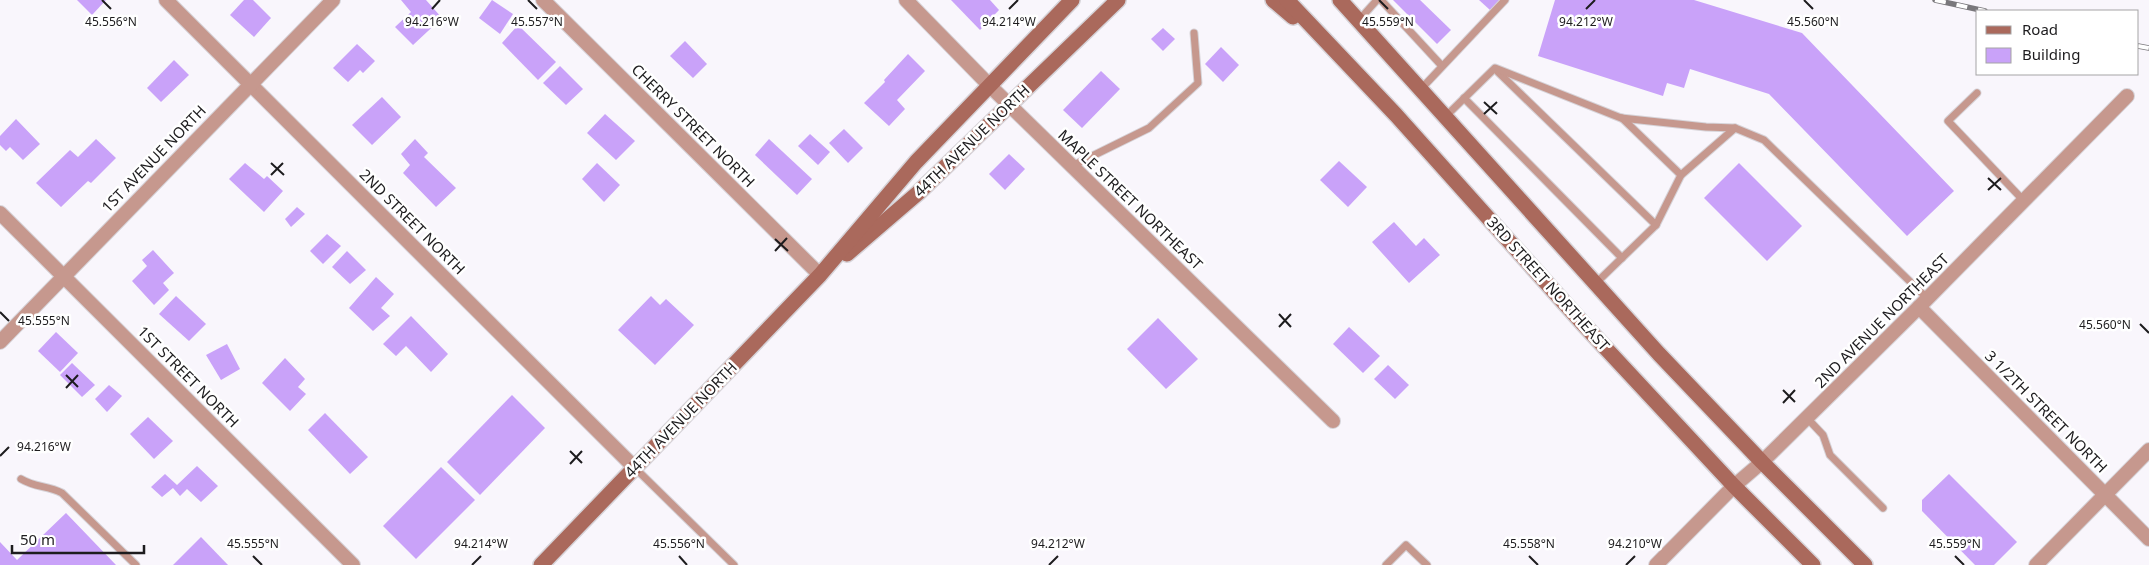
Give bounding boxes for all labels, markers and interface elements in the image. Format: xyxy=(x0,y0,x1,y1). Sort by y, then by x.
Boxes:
legend xyxy=(1976,10,2139,75)
text: 45.556°N xyxy=(85,13,137,30)
text: 94.216°W xyxy=(405,13,459,30)
text: 45.557°N xyxy=(511,13,563,30)
text: 94.214°W xyxy=(982,13,1036,30)
text: 45.559°N xyxy=(1362,13,1414,30)
text: 94.212°W xyxy=(1559,13,1613,30)
text: 45.560°N xyxy=(1787,13,1839,30)
text: Road xyxy=(2022,19,2058,39)
text: Building xyxy=(2022,44,2080,64)
street label: CHERRY STREET NORTH xyxy=(628,59,760,191)
street label: 44TH AVENUE NORTH xyxy=(909,80,1033,201)
street label: 1ST AVENUE NORTH xyxy=(97,100,210,216)
street label: MAPLE STREET NORTHEAST xyxy=(1054,125,1208,274)
street label: 2ND STREET NORTH xyxy=(356,164,470,278)
street label: 3RD STREET NORTHEAST xyxy=(1483,212,1615,355)
street label: 2ND AVENUE NORTHEAST xyxy=(1810,248,1953,392)
text: 45.555°N xyxy=(18,312,70,329)
text: 45.560°N xyxy=(2079,316,2131,333)
street label: 1ST STREET NORTH xyxy=(134,321,244,431)
street label: 3 1/2TH STREET NORTH xyxy=(1981,346,2112,477)
street label: 44TH AVENUE NORTH xyxy=(620,357,741,481)
text: 94.216°W xyxy=(17,438,71,455)
scale bar xyxy=(12,522,145,554)
text: 50 m xyxy=(20,529,55,549)
text: 45.555°N xyxy=(227,535,279,552)
text: 94.214°W xyxy=(454,535,508,552)
text: 45.556°N xyxy=(653,535,705,552)
text: 94.212°W xyxy=(1031,535,1085,552)
text: 45.558°N xyxy=(1503,535,1555,552)
text: 94.210°W xyxy=(1608,535,1662,552)
text: 45.559°N xyxy=(1929,535,1981,552)

